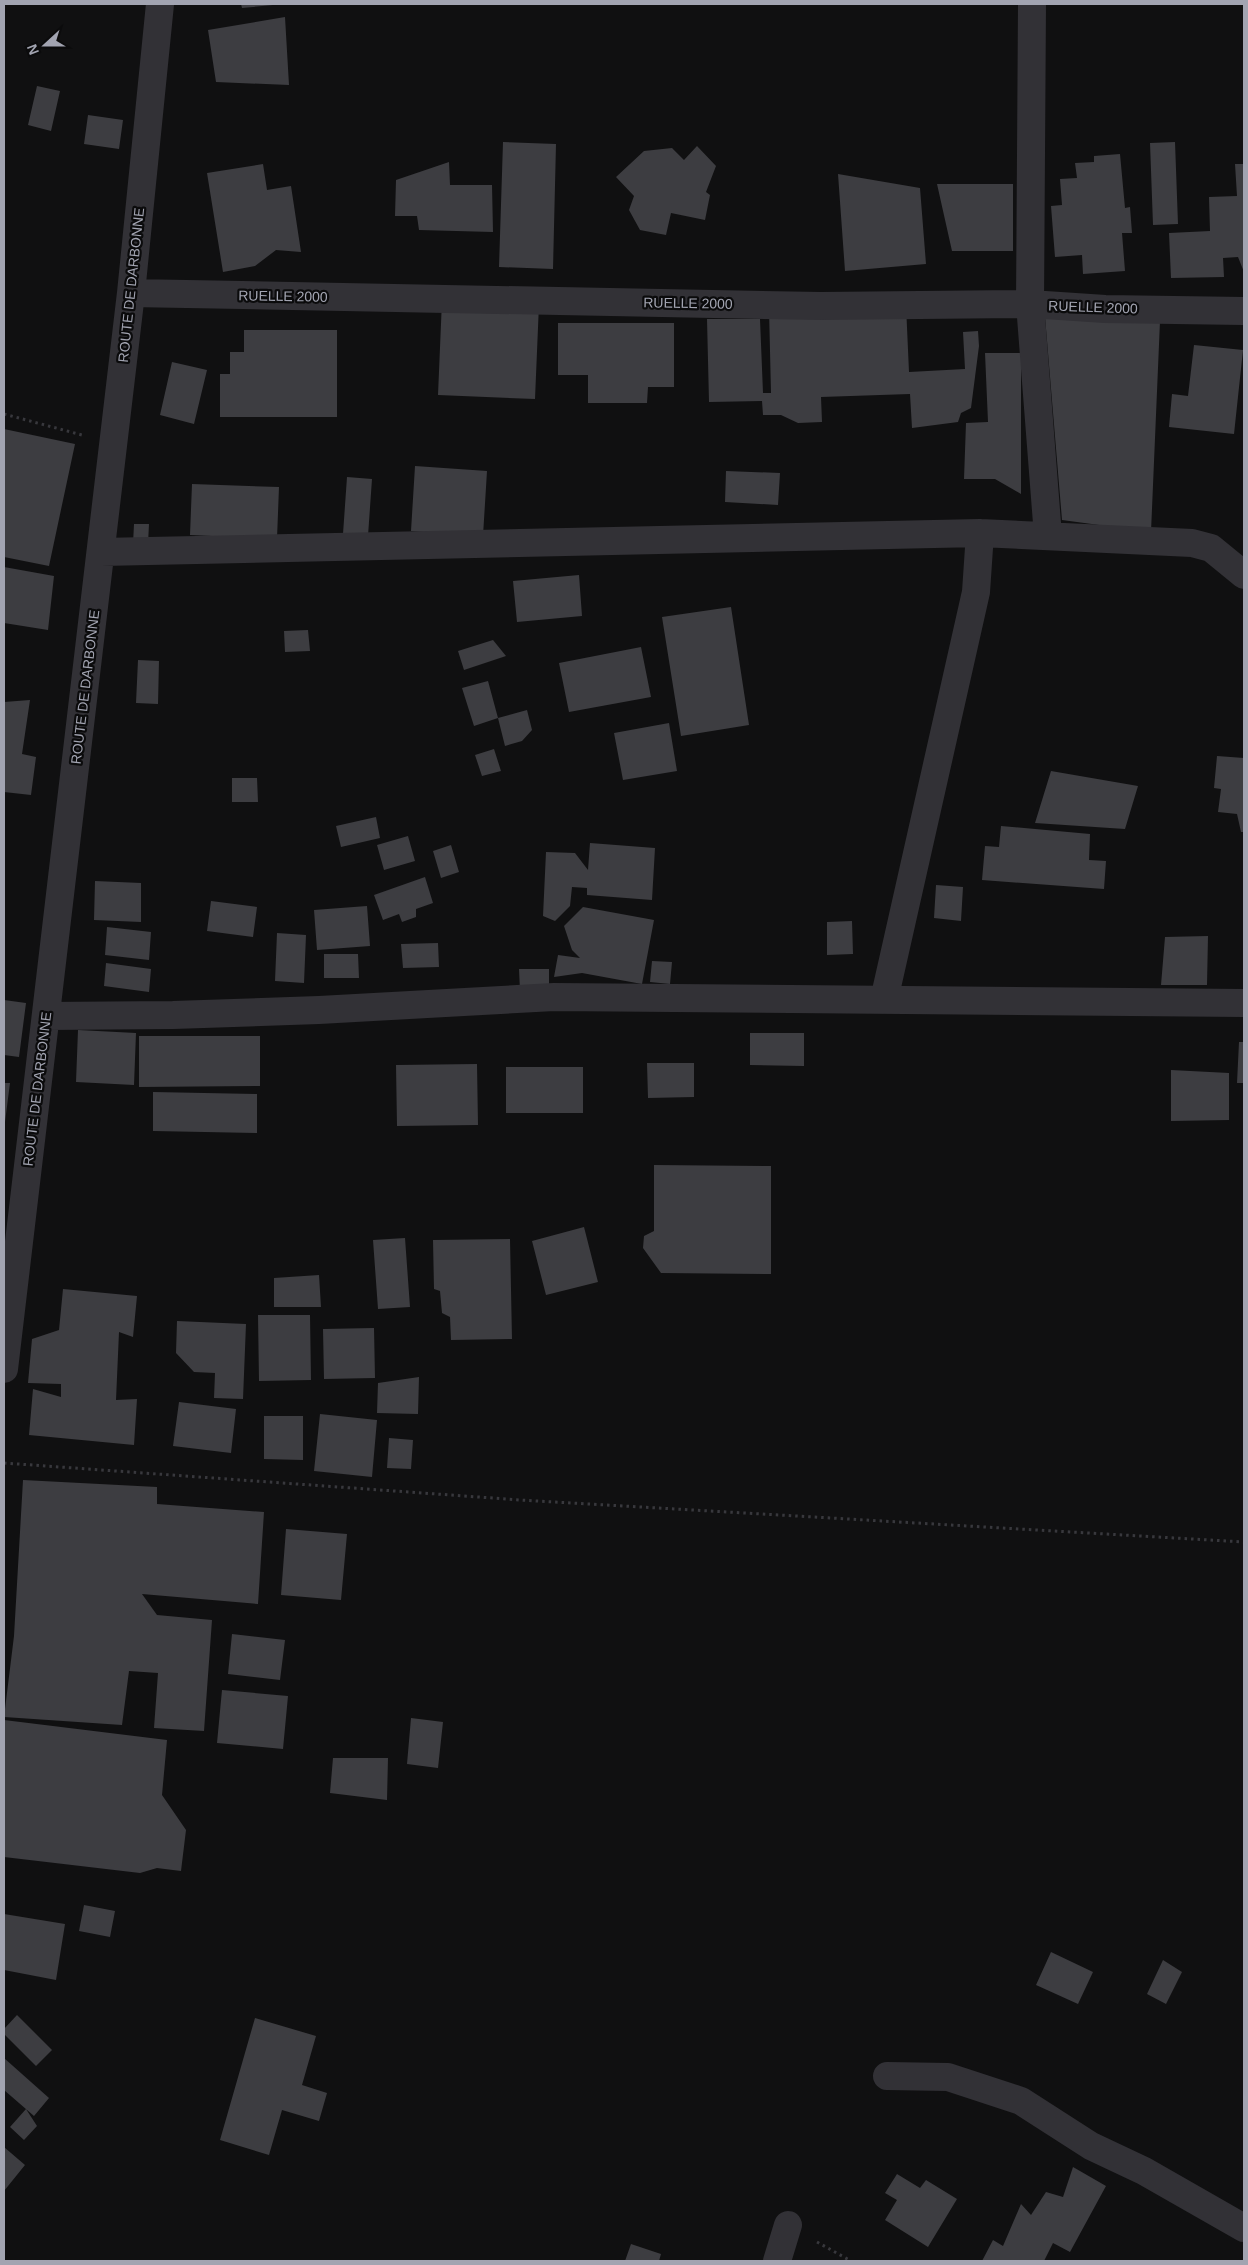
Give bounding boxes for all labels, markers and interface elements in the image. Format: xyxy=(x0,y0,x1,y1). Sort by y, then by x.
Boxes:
north arrow xyxy=(20,20,70,70)
text: N xyxy=(24,42,42,57)
street label: ROUTE DE DARBONNE xyxy=(115,207,147,363)
street label: RUELLE 2000 xyxy=(238,287,328,305)
street label: RUELLE 2000 xyxy=(643,294,733,312)
street label: RUELLE 2000 xyxy=(1048,297,1138,317)
street label: ROUTE DE DARBONNE xyxy=(68,609,102,765)
street label: ROUTE DE DARBONNE xyxy=(20,1011,54,1167)

